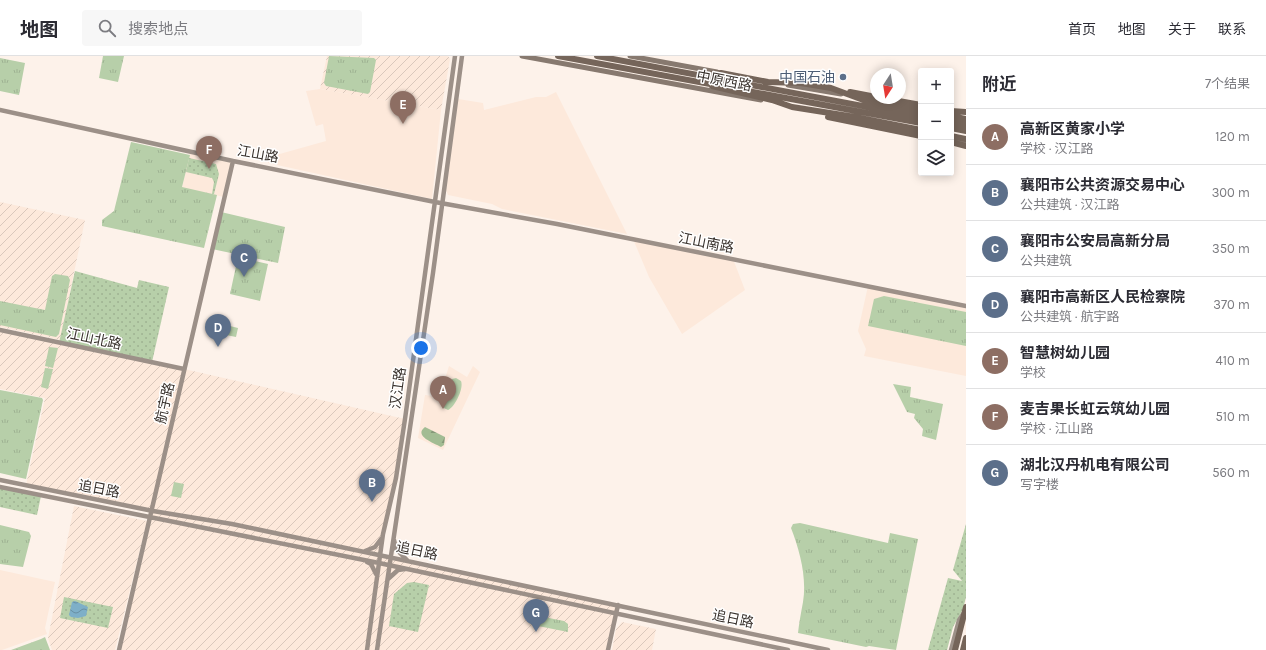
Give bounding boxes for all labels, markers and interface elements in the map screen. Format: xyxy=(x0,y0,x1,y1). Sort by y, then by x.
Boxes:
search box xyxy=(82,10,362,46)
icon: search xyxy=(96,17,118,39)
text: 地图 xyxy=(20,19,58,41)
text: 搜索地点 xyxy=(128,20,188,38)
text: 首页 xyxy=(1068,21,1096,38)
text: 地图 xyxy=(1118,21,1146,38)
text: 关于 xyxy=(1168,21,1196,38)
text: 联系 xyxy=(1218,21,1246,38)
street label: 中原西路 xyxy=(695,67,753,95)
north arrow xyxy=(870,68,906,104)
map controls xyxy=(918,68,954,176)
button: + xyxy=(918,68,954,104)
place label: 中国石油 xyxy=(779,69,835,86)
marker: 中国石油 xyxy=(838,72,848,82)
text: 附近 xyxy=(982,74,1016,94)
text: 7个结果 xyxy=(1205,76,1250,91)
pin: E xyxy=(390,91,416,124)
button: − xyxy=(918,104,954,140)
text: 高新区黄家小学 xyxy=(1020,120,1125,138)
text: A xyxy=(991,129,999,144)
text: 120 m xyxy=(1215,129,1250,144)
pin: F xyxy=(196,136,222,169)
button: layers xyxy=(918,140,954,176)
text: 学校 · 汉江路 xyxy=(1020,141,1094,156)
street label: 江山路 xyxy=(236,142,280,166)
text: 襄阳市公共资源交易中心 xyxy=(1020,176,1185,194)
text: B xyxy=(991,185,999,200)
text: 300 m xyxy=(1212,185,1250,200)
text: 公共建筑 · 汉江路 xyxy=(1020,197,1120,212)
street label: 江山南路 xyxy=(677,229,735,257)
text: 襄阳市公安局高新分局 xyxy=(1020,232,1170,250)
text: C xyxy=(991,241,999,256)
text: 350 m xyxy=(1212,241,1250,256)
pin: C xyxy=(231,244,257,277)
text: 公共建筑 xyxy=(1020,253,1072,268)
text: 襄阳市高新区人民检察院 xyxy=(1020,288,1185,306)
text: D xyxy=(991,297,999,312)
text: 370 m xyxy=(1213,297,1250,312)
text: 公共建筑 · 航宇路 xyxy=(1020,309,1120,324)
pin: D xyxy=(205,314,231,347)
street label: 江山北路 xyxy=(65,325,123,353)
your location xyxy=(411,338,431,358)
text: 智慧树幼儿园 xyxy=(1020,344,1110,362)
text: E xyxy=(991,353,999,368)
text: 410 m xyxy=(1215,353,1250,368)
text: 学校 xyxy=(1020,365,1046,380)
street label: 汉江路 xyxy=(387,366,409,410)
pin: A xyxy=(430,376,456,409)
street label: 航宇路 xyxy=(152,381,178,425)
text: 麦吉果长虹云筑幼儿园 xyxy=(1020,400,1170,418)
text: F xyxy=(991,409,999,424)
text: 510 m xyxy=(1215,409,1250,424)
text: 学校 · 江山路 xyxy=(1020,421,1094,436)
text: 湖北汉丹机电有限公司 xyxy=(1020,456,1170,474)
text: G xyxy=(991,465,999,480)
text: 560 m xyxy=(1212,465,1250,480)
pin: B xyxy=(359,469,385,502)
street label: 追日路 xyxy=(77,477,121,501)
text: 写字楼 xyxy=(1020,477,1059,492)
street label: 追日路 xyxy=(395,538,439,564)
pin: G xyxy=(523,599,549,632)
street label: 追日路 xyxy=(711,606,755,632)

